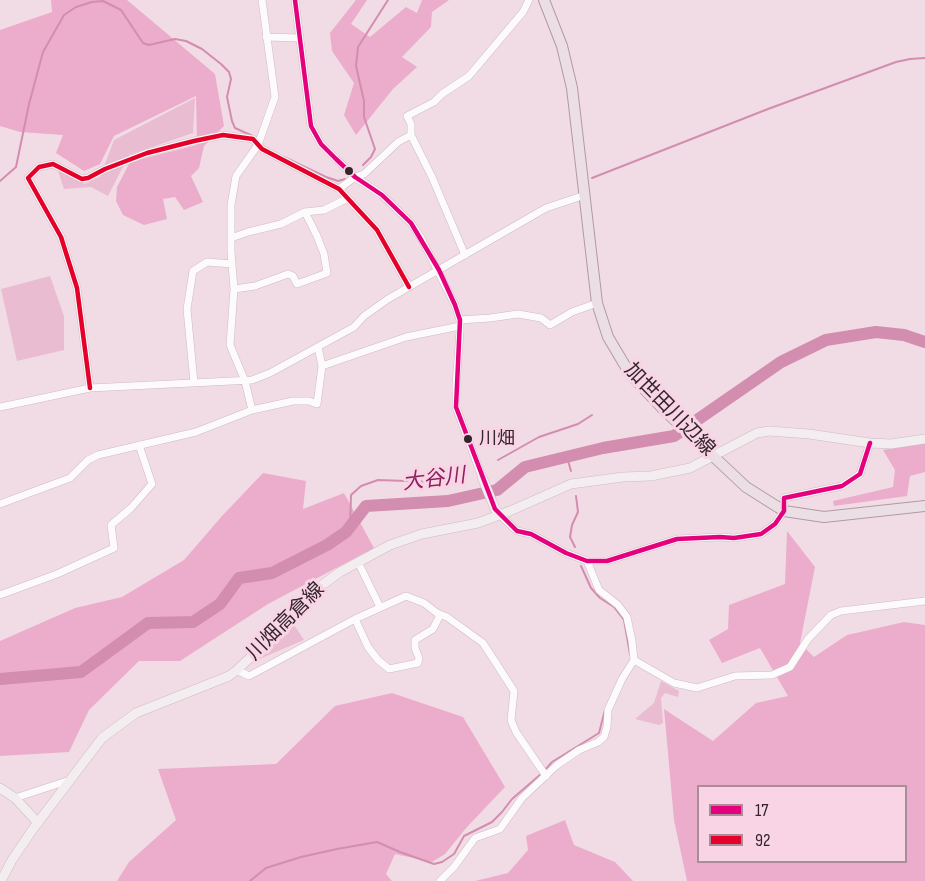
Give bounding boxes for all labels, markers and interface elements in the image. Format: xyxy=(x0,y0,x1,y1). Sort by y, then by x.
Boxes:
unlabelled marker xyxy=(343,165,355,177)
street label: 加世田川辺線 xyxy=(619,359,719,461)
place label: 川畑 xyxy=(479,428,515,450)
marker: 川畑 xyxy=(462,433,474,445)
water label: 大谷川 xyxy=(401,464,467,496)
street label: 川畑高倉線 xyxy=(242,578,330,666)
legend xyxy=(697,785,907,863)
text: 17 xyxy=(755,800,768,821)
text: 92 xyxy=(755,830,770,851)

